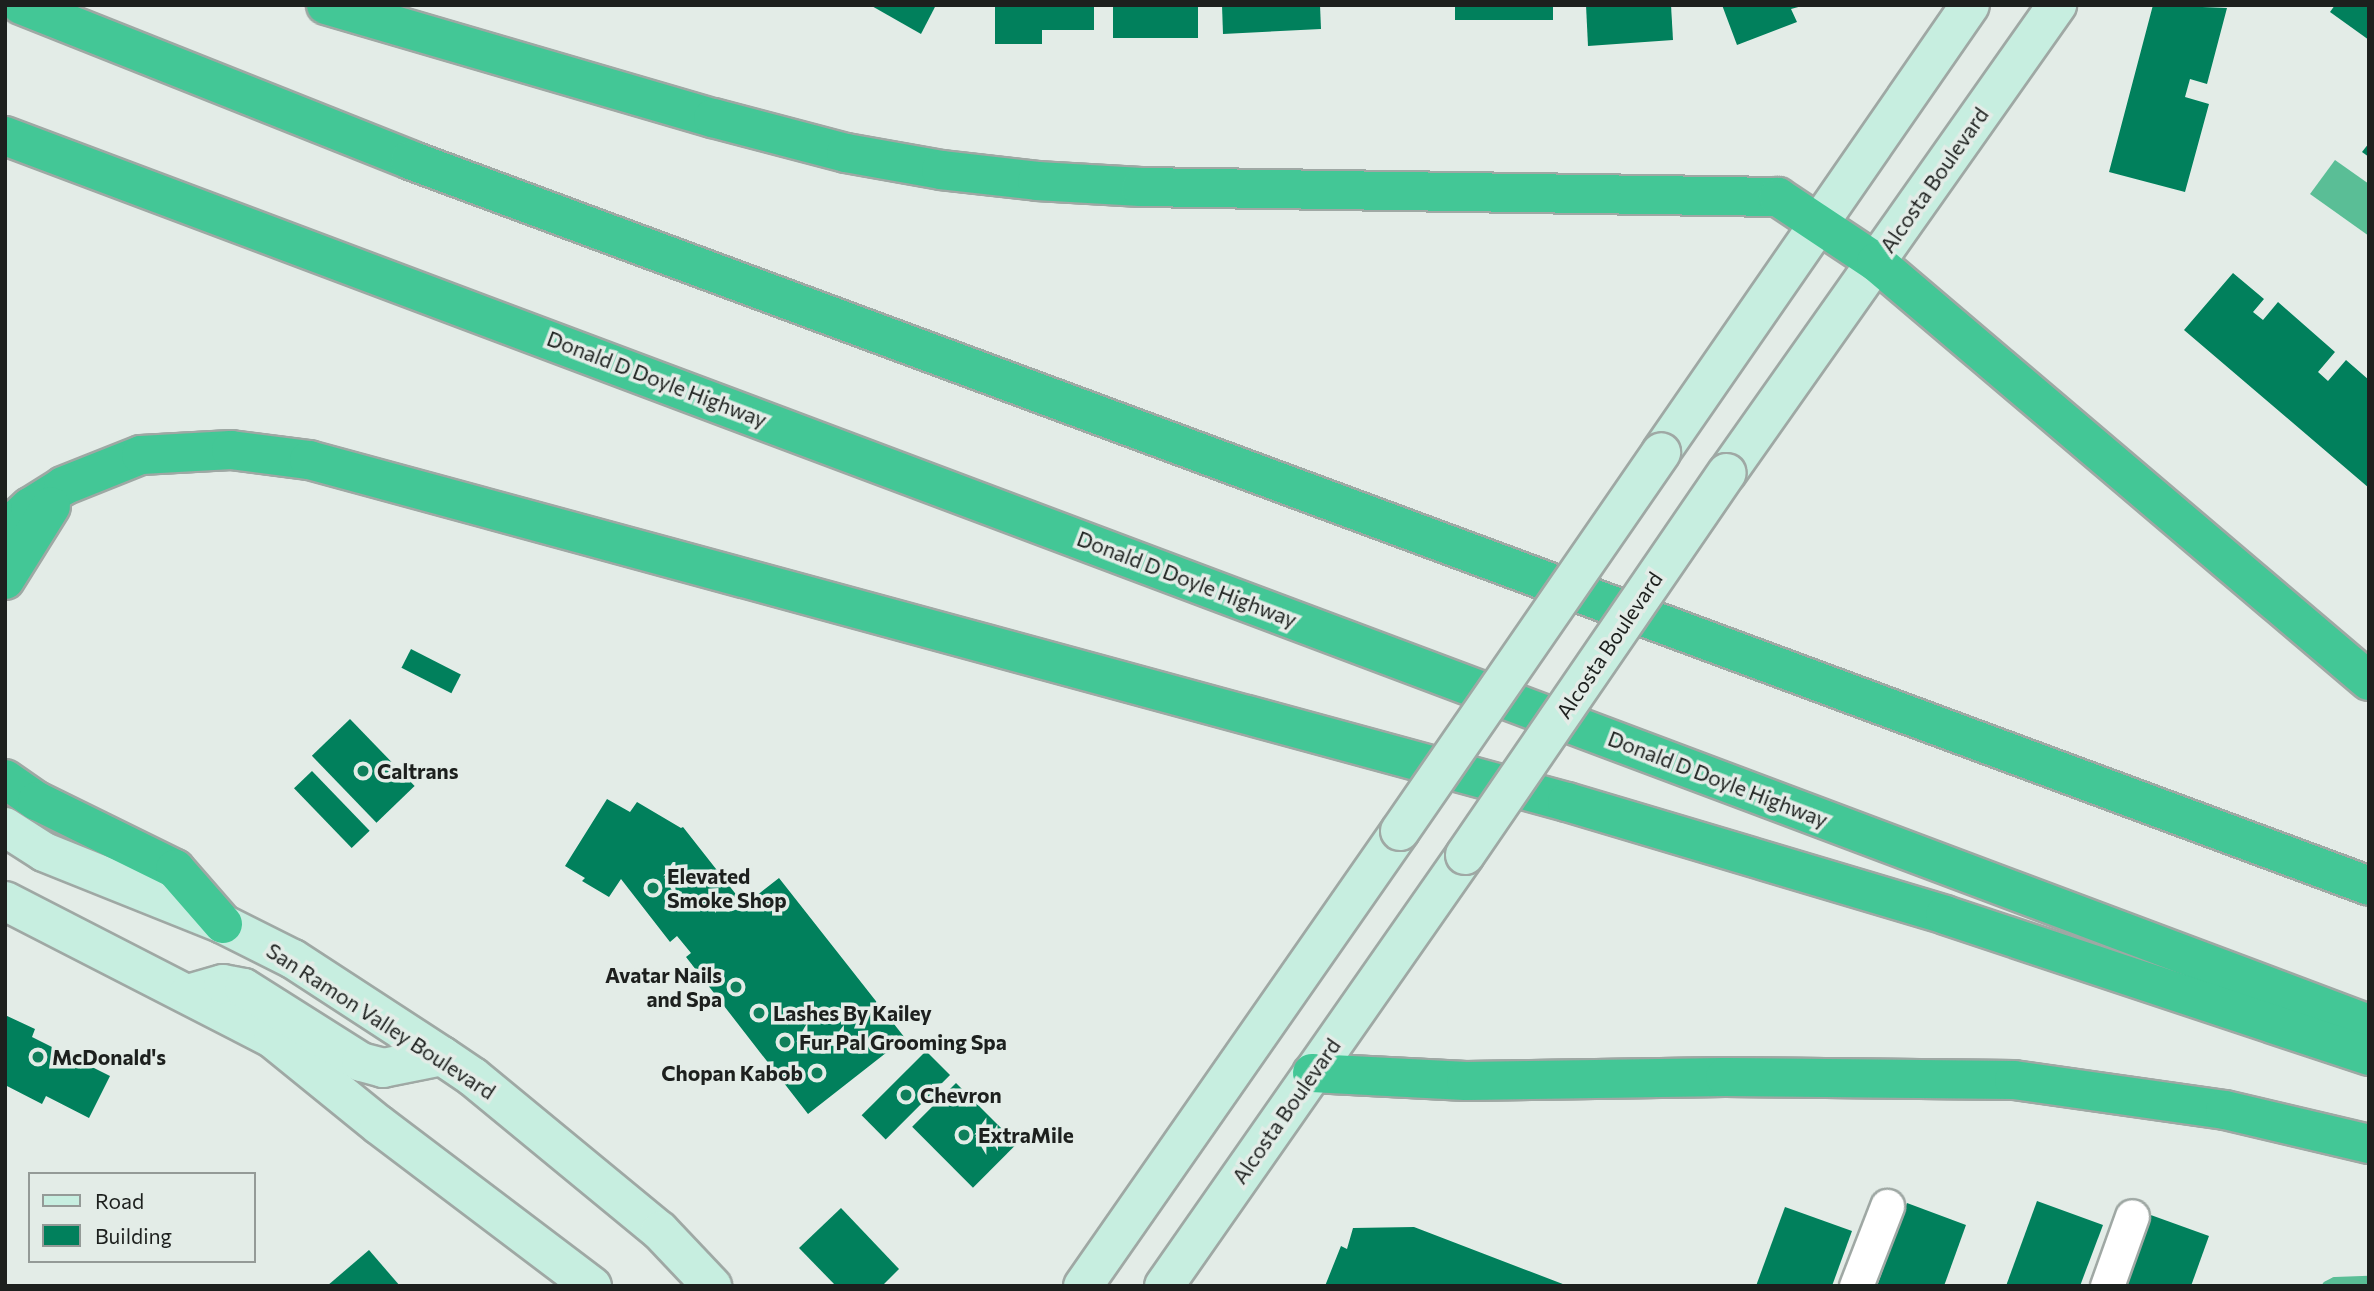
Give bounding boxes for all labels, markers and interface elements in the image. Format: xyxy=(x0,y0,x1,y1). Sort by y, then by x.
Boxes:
street label: Alcosta Boulevard xyxy=(1875,103,1993,257)
street label: Donald D Doyle Highway xyxy=(544,325,770,433)
street label: Donald D Doyle Highway xyxy=(1074,525,1300,633)
street label: Alcosta Boulevard xyxy=(1551,567,1667,723)
street label: Donald D Doyle Highway xyxy=(1605,725,1831,833)
place label: Caltrans xyxy=(377,758,458,784)
marker: Caltrans xyxy=(355,763,371,779)
place label: Elevated Smoke Shop xyxy=(667,863,787,913)
marker: Elevated Smoke Shop xyxy=(645,880,661,896)
street label: San Ramon Valley Boulevard xyxy=(262,938,500,1104)
place label: Avatar Nails and Spa xyxy=(605,962,722,1012)
marker: Avatar Nails and Spa xyxy=(728,979,744,995)
place label: Lashes By Kailey xyxy=(773,1000,932,1026)
marker: Lashes By Kailey xyxy=(751,1005,767,1021)
place label: Fur Pal Grooming Spa xyxy=(799,1029,1007,1055)
marker: Fur Pal Grooming Spa xyxy=(777,1034,793,1050)
street label: Alcosta Boulevard xyxy=(1227,1034,1345,1188)
place label: McDonald's xyxy=(52,1044,166,1070)
marker: McDonald's xyxy=(30,1049,46,1065)
place label: Chopan Kabob xyxy=(661,1060,803,1086)
marker: Chopan Kabob xyxy=(809,1065,825,1081)
place label: Chevron xyxy=(920,1082,1002,1108)
marker: Chevron xyxy=(898,1087,914,1103)
place label: ExtraMile xyxy=(978,1122,1074,1148)
marker: ExtraMile xyxy=(956,1127,972,1143)
legend xyxy=(28,1172,256,1263)
text: Road xyxy=(95,1188,144,1213)
text: Building xyxy=(95,1223,172,1248)

